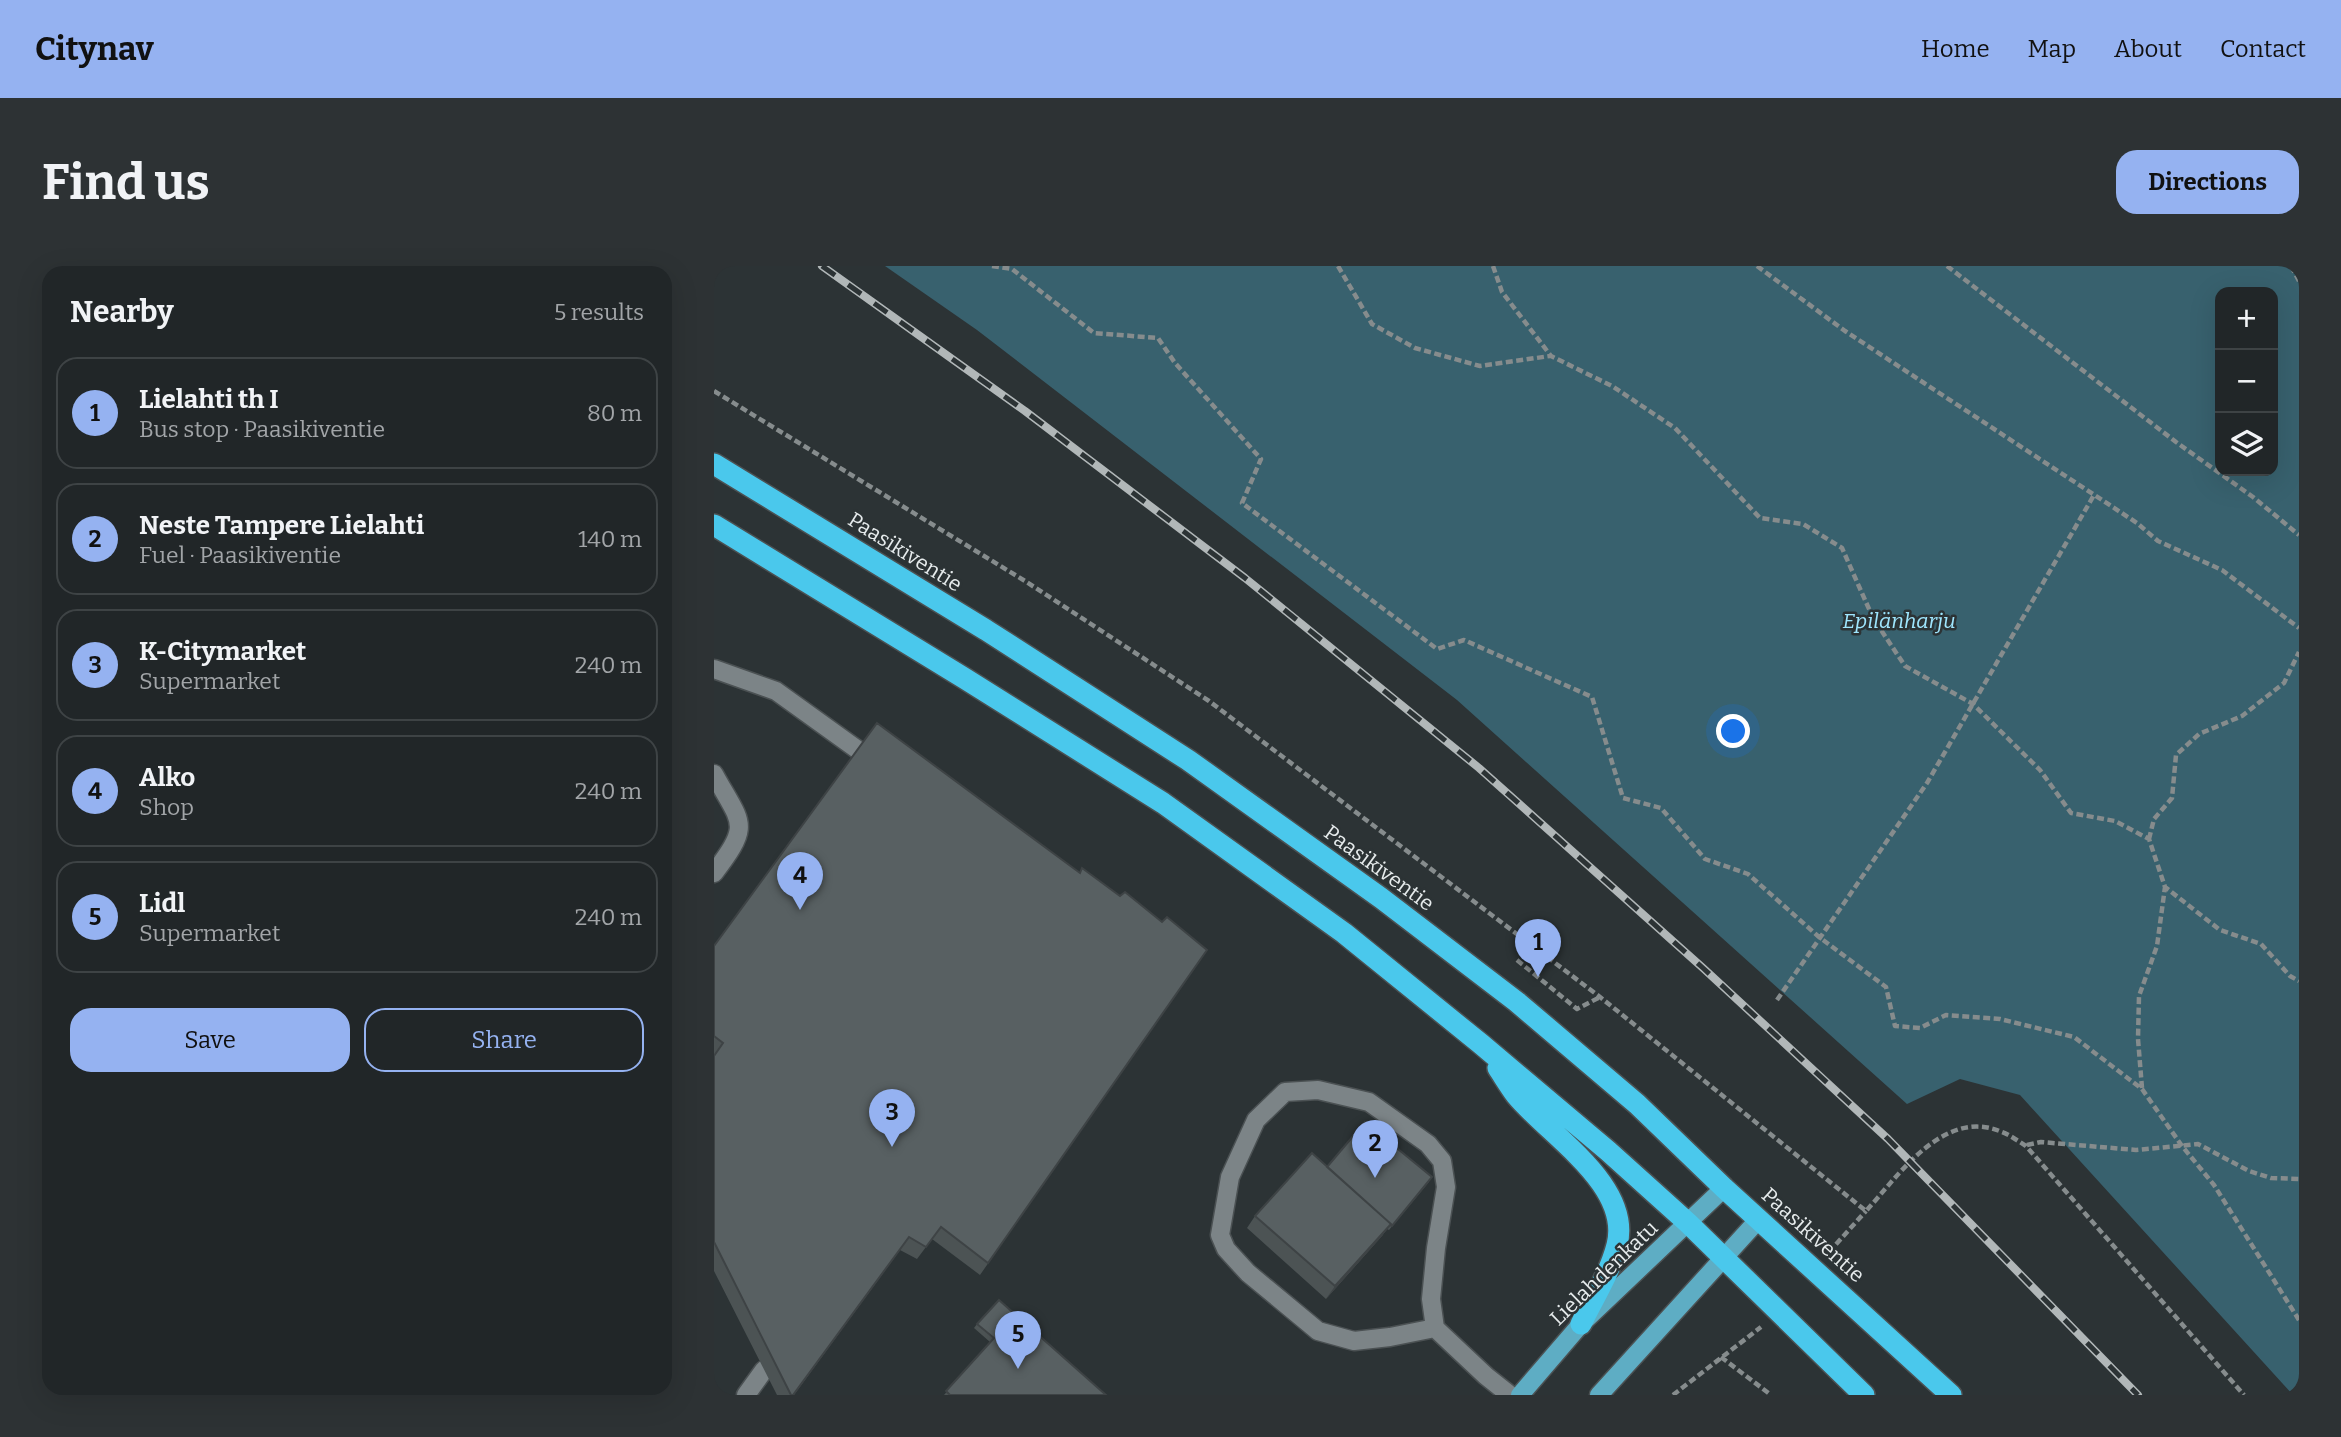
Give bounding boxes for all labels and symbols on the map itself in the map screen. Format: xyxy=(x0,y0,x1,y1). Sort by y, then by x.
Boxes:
street label: Paasikiventie xyxy=(843,507,967,597)
park label: Epilänharju xyxy=(1842,608,1956,634)
your location xyxy=(1716,714,1750,748)
street label: Paasikiventie xyxy=(1319,819,1439,917)
pin: 4 xyxy=(777,852,823,910)
pin: 1 xyxy=(1515,919,1561,977)
pin: 3 xyxy=(869,1089,915,1147)
pin: 2 xyxy=(1352,1120,1398,1178)
street label: Paasikiventie xyxy=(1756,1182,1870,1288)
street label: Lielahdenkatu xyxy=(1545,1215,1663,1331)
pin: 5 xyxy=(995,1311,1041,1369)

